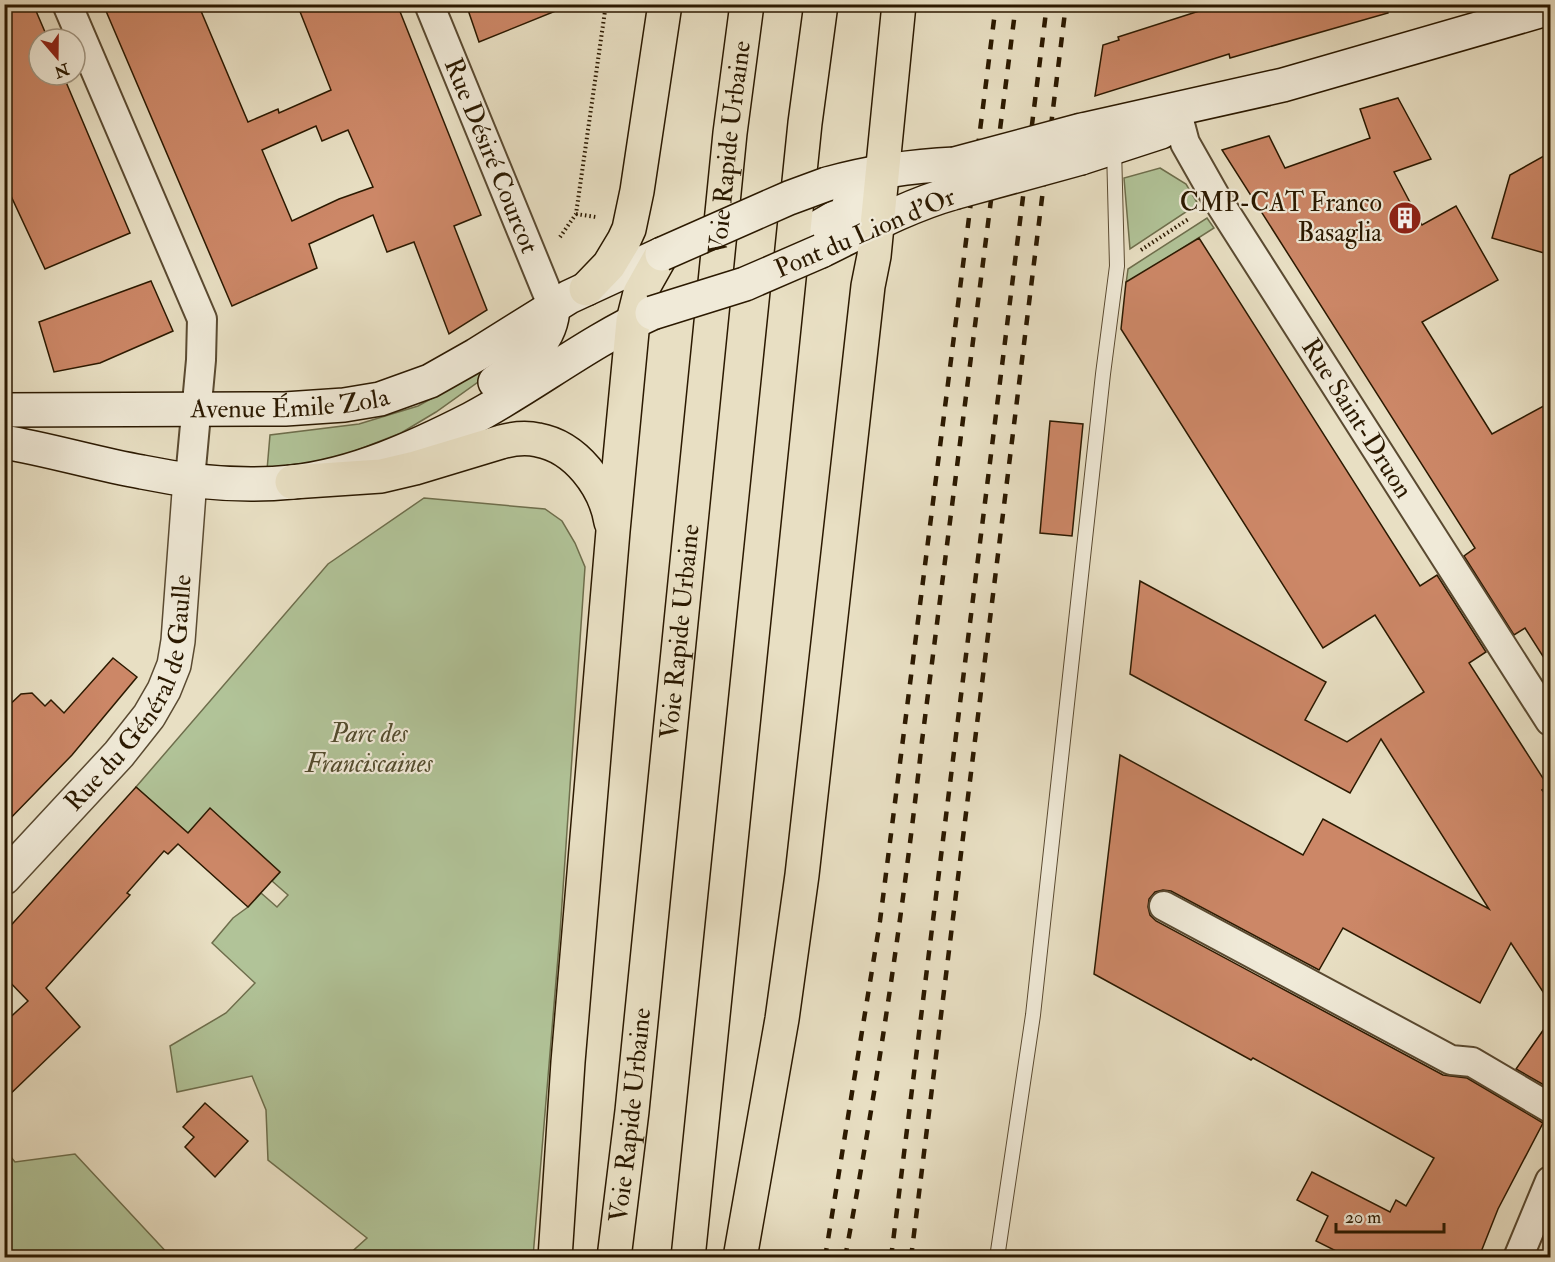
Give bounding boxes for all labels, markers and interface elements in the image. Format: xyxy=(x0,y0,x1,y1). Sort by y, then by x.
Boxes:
north arrow xyxy=(27,27,87,87)
street label: Voie Rapide Urbaine xyxy=(702,39,758,257)
street label: Rue Désiré Courcot xyxy=(437,53,545,258)
text: N xyxy=(51,58,73,82)
street label: Pont du Lion d'Or xyxy=(770,180,960,285)
place label: CMP-CAT Franco Basaglia xyxy=(1180,187,1382,249)
building icon: CMP-CAT Franco Basaglia xyxy=(1387,200,1423,236)
street label: Rue Saint-Druon xyxy=(1294,333,1420,504)
street label: Avenue Émile Zola xyxy=(190,381,394,425)
street label: Voie Rapide Urbaine xyxy=(653,522,707,740)
street label: Rue du Général de Gaulle xyxy=(58,573,199,818)
park label: Parc des Franciscaines xyxy=(303,718,433,780)
street label: Voie Rapide Urbaine xyxy=(603,1006,658,1224)
scale bar xyxy=(1336,1196,1444,1234)
text: 20 m xyxy=(1345,1206,1381,1229)

